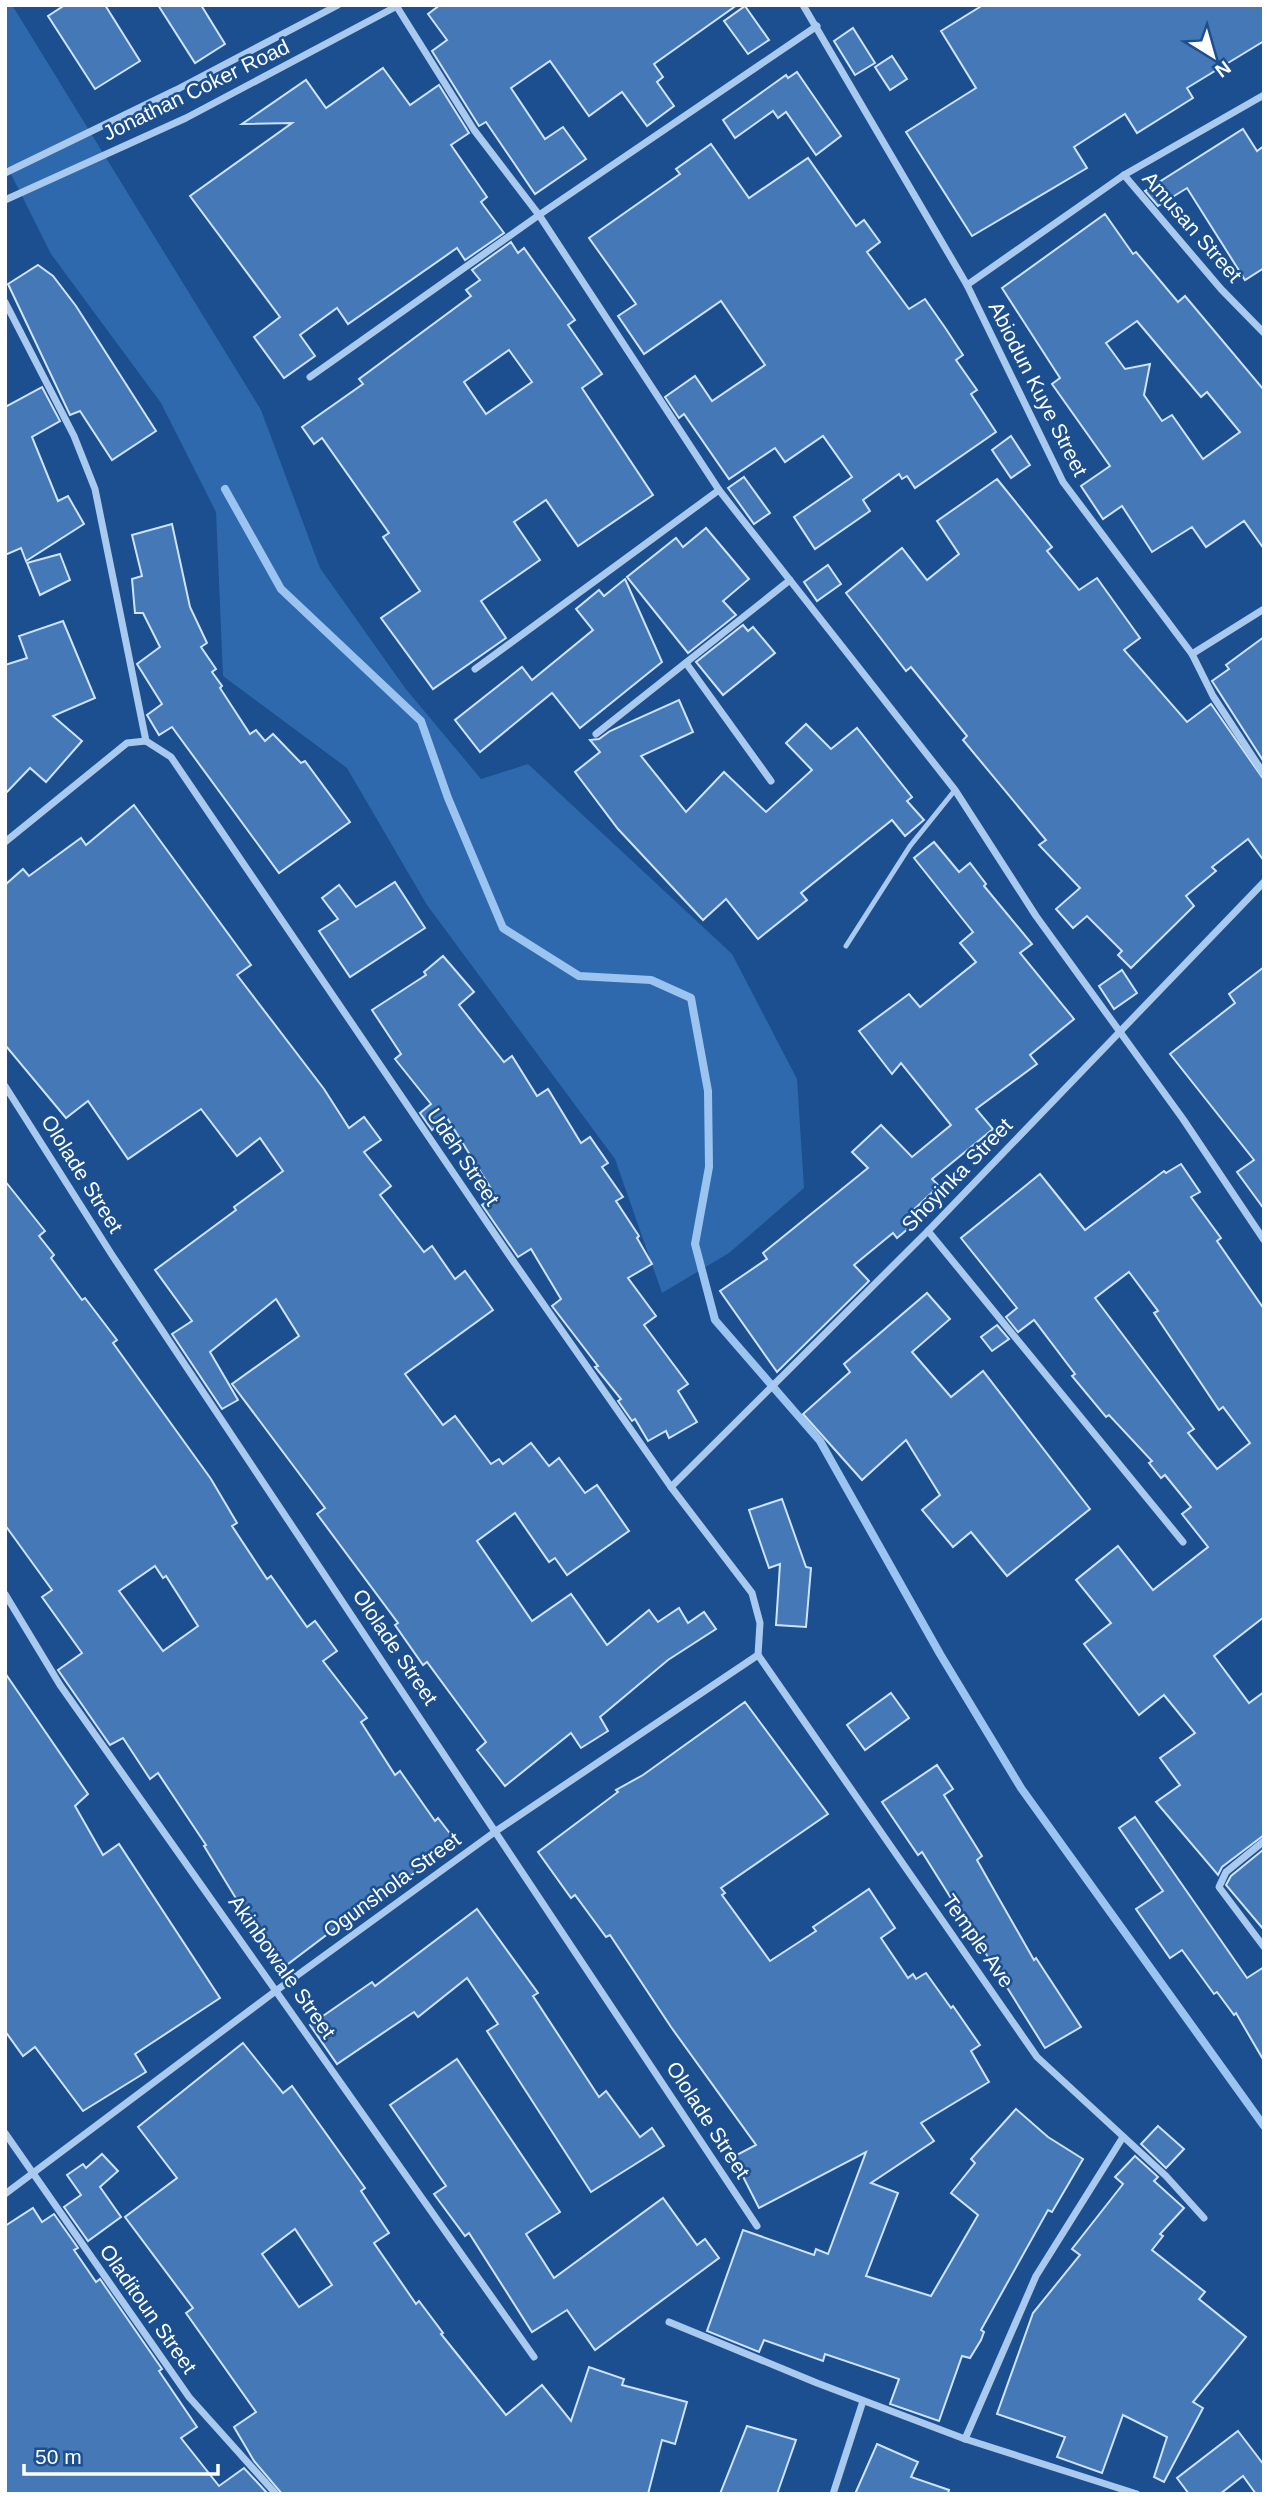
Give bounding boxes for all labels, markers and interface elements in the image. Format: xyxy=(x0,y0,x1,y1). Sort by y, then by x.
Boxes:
north arrow xyxy=(1178,21,1248,91)
street label: Jonathan Coker Road xyxy=(99,34,293,145)
text: N xyxy=(1211,57,1235,82)
street label: Amusan Street xyxy=(1138,167,1247,287)
street label: Abiodun Kuye Street xyxy=(984,298,1092,480)
street label: Udeh Street xyxy=(423,1104,504,1210)
street label: Ololade Street xyxy=(37,1111,128,1237)
street label: Shoyinka Street xyxy=(897,1113,1017,1236)
street label: Ololade Street xyxy=(348,1585,443,1709)
street label: Ogunshola Street xyxy=(319,1827,465,1942)
street label: Temple Ave xyxy=(938,1890,1019,1992)
street label: Akinbowale Street xyxy=(224,1891,340,2043)
street label: Ololade Street xyxy=(662,2057,755,2182)
street label: Oladitoun Street xyxy=(95,2240,201,2378)
scale bar xyxy=(24,2432,219,2476)
text: 50 m xyxy=(35,2445,82,2468)

